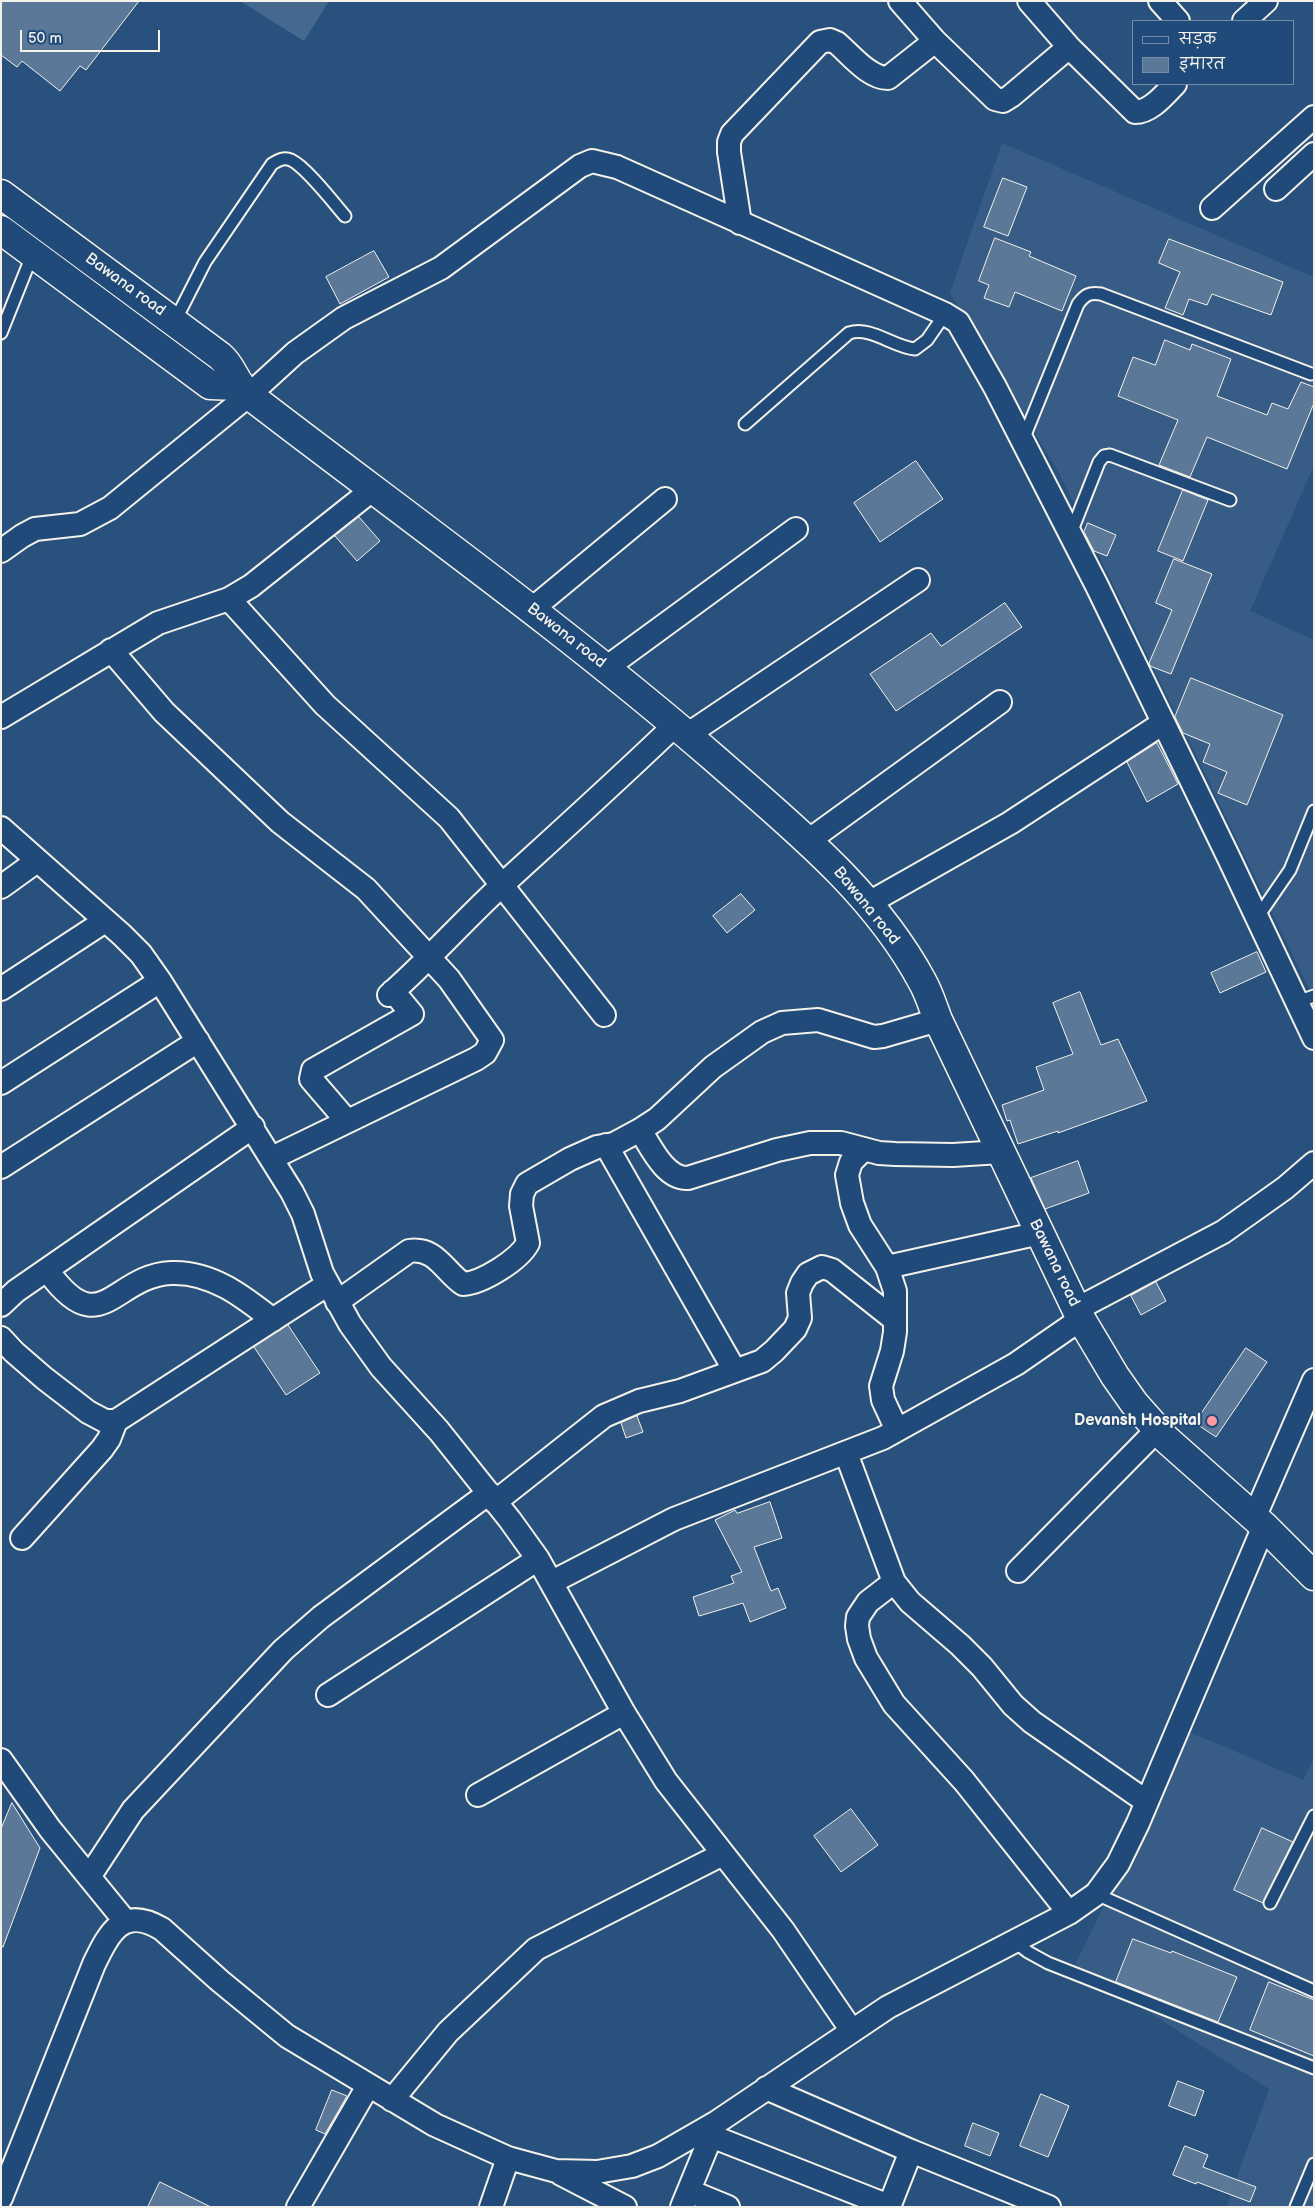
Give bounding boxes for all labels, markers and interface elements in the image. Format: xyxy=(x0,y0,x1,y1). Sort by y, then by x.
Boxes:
scale bar xyxy=(22,20,162,52)
legend xyxy=(1132,20,1295,85)
text: 50 m xyxy=(28,29,62,48)
text: सड़क xyxy=(1179,30,1216,49)
text: इमारत xyxy=(1179,55,1225,74)
street label: Bawana road xyxy=(81,249,169,321)
street label: Bawana road xyxy=(523,599,609,673)
street label: Bawana road xyxy=(829,863,903,949)
street label: Bawana road xyxy=(1025,1216,1083,1310)
place label: Devansh Hospital xyxy=(1074,1411,1201,1431)
marker: Devansh Hospital xyxy=(1205,1414,1219,1428)

